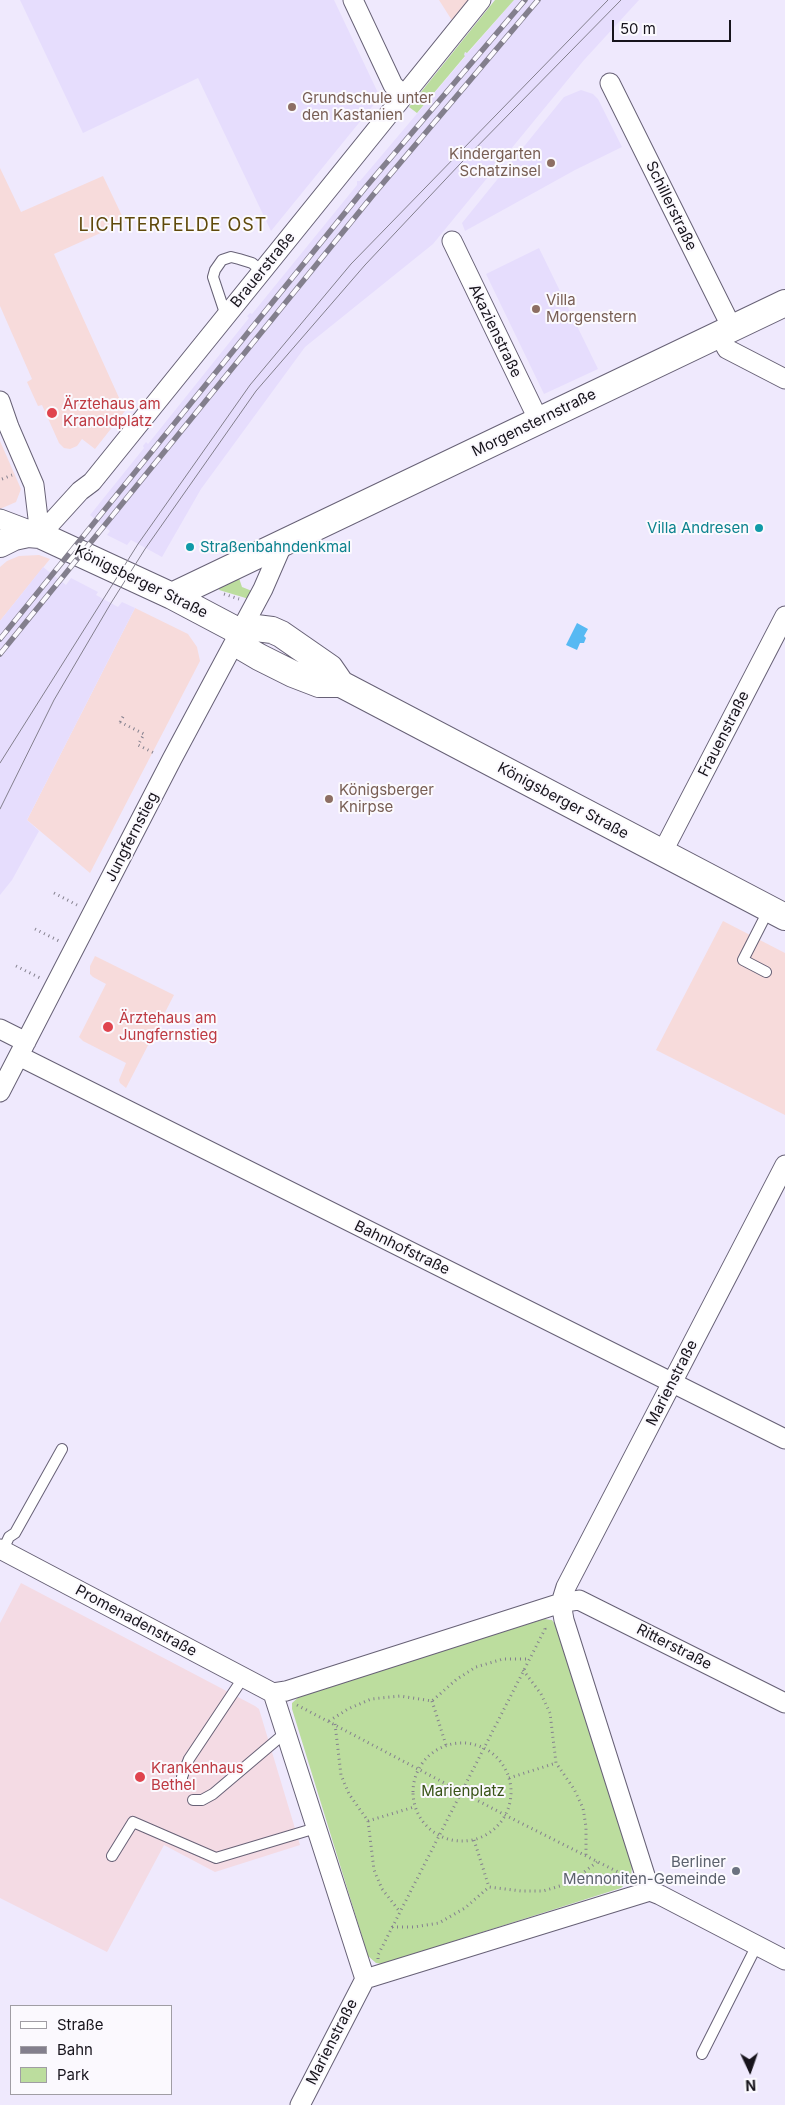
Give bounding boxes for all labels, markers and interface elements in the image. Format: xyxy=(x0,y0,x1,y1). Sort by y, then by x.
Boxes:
scale bar xyxy=(615,10,734,42)
text: 50 m xyxy=(620,19,656,38)
place label: Grundschule unter den Kastanien xyxy=(302,89,433,124)
marker: Grundschule unter den Kastanien xyxy=(286,101,298,113)
place label: Kindergarten Schatzinsel xyxy=(449,145,541,180)
marker: Kindergarten Schatzinsel xyxy=(545,157,557,169)
street label: Schillerstraße xyxy=(642,158,700,254)
district label: LICHTERFELDE OST xyxy=(77,215,269,237)
street label: Brauerstraße xyxy=(227,229,299,311)
street label: Akazienstraße xyxy=(465,281,525,381)
place label: Villa Morgenstern xyxy=(546,291,637,326)
marker: Villa Morgenstern xyxy=(530,303,542,315)
street label: Morgensternstraße xyxy=(469,385,599,461)
place label: Ärztehaus am Kranoldplatz xyxy=(63,395,161,430)
marker: Ärztehaus am Kranoldplatz xyxy=(45,406,59,420)
place label: Villa Andresen xyxy=(647,519,749,537)
marker: Villa Andresen xyxy=(753,522,765,534)
place label: Straßenbahndenkmal xyxy=(200,538,351,556)
marker: Straßenbahndenkmal xyxy=(184,541,196,553)
street label: Königsberger Straße xyxy=(72,542,210,622)
street label: Frauenstraße xyxy=(695,688,753,780)
street label: Königsberger Straße xyxy=(494,759,632,843)
place label: Königsberger Knirpse xyxy=(339,781,434,816)
street label: Jungfernstieg xyxy=(102,789,162,885)
marker: Königsberger Knirpse xyxy=(323,793,335,805)
place label: Ärztehaus am Jungfernstieg xyxy=(119,1009,217,1044)
marker: Ärztehaus am Jungfernstieg xyxy=(101,1020,115,1034)
street label: Bahnhofstraße xyxy=(351,1217,453,1279)
street label: Marienstraße xyxy=(643,1337,701,1429)
street label: Promenadenstraße xyxy=(72,1581,200,1661)
street label: Ritterstraße xyxy=(633,1620,715,1674)
place label: Krankenhaus Bethel xyxy=(151,1759,244,1794)
marker: Krankenhaus Bethel xyxy=(133,1770,147,1784)
park label: Marienplatz xyxy=(421,1782,505,1800)
place label: Berliner Mennoniten-Gemeinde xyxy=(563,1853,726,1888)
marker: Berliner Mennoniten-Gemeinde xyxy=(730,1865,742,1877)
street label: Marienstraße xyxy=(303,1996,361,2088)
legend xyxy=(10,2005,172,2095)
text: Straße xyxy=(57,2015,104,2034)
text: Bahn xyxy=(57,2040,93,2059)
north arrow xyxy=(725,2045,775,2095)
text: Park xyxy=(57,2065,89,2084)
text: N xyxy=(745,2077,757,2094)

